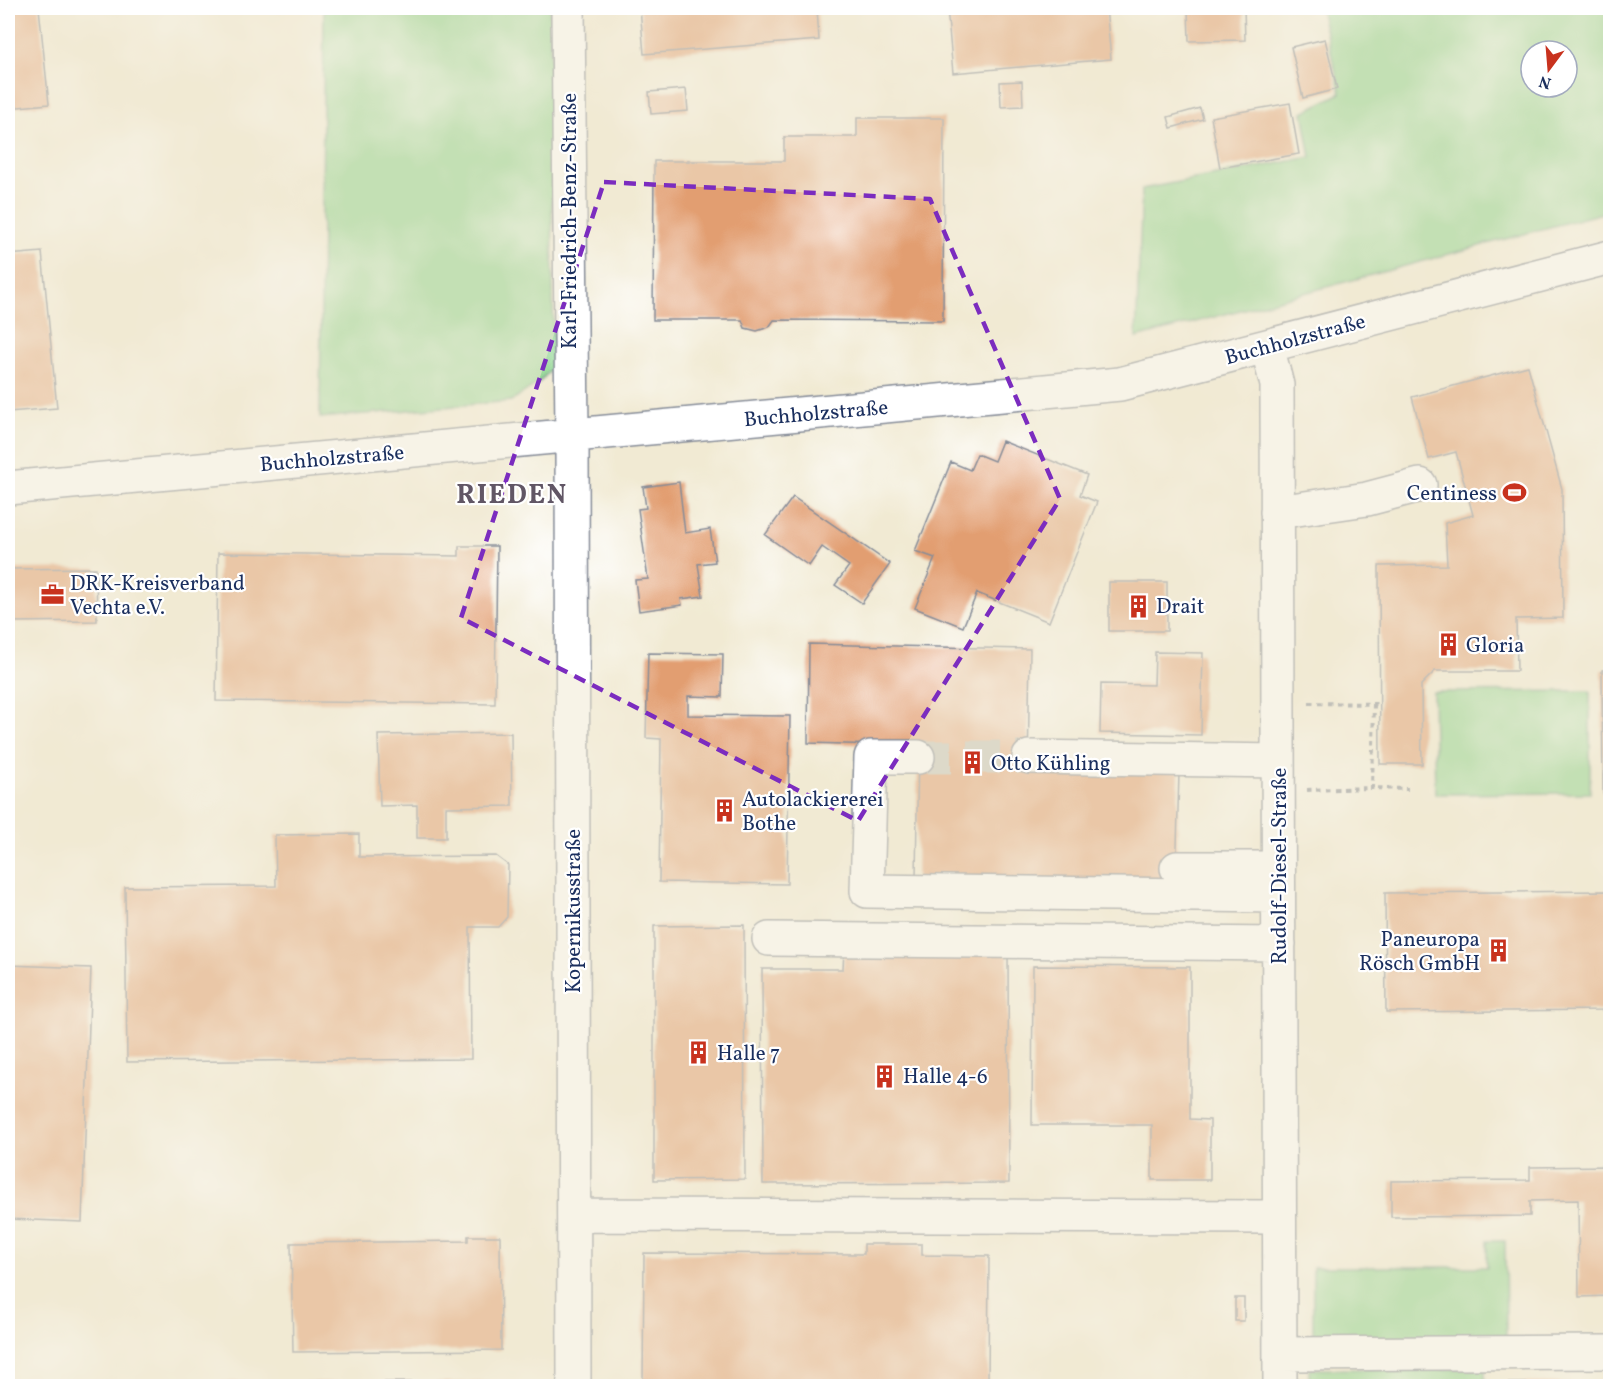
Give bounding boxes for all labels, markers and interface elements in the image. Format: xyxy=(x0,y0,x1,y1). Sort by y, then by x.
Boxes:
north arrow xyxy=(1519,39,1579,99)
text: N xyxy=(1536,69,1554,94)
street label: Karl-Friedrich-Benz-Straße xyxy=(556,93,585,349)
street label: Buchholzstraße xyxy=(1222,308,1369,373)
street label: Buchholzstraße xyxy=(743,394,890,435)
street label: Buchholzstraße xyxy=(259,439,406,480)
district label: RIEDEN xyxy=(456,477,568,515)
place label: Centiness xyxy=(1407,480,1497,509)
sports icon: Centiness xyxy=(1502,480,1528,506)
place label: DRK-Kreisverband Vechta e.V. xyxy=(70,570,245,623)
office icon: DRK-Kreisverband Vechta e.V. xyxy=(39,582,65,608)
building icon: Drait xyxy=(1125,593,1151,619)
place label: Drait xyxy=(1156,593,1204,622)
building icon: Gloria xyxy=(1435,632,1461,658)
place label: Gloria xyxy=(1466,632,1524,661)
building icon: Otto Kühling xyxy=(960,750,986,776)
place label: Otto Kühling xyxy=(991,750,1111,779)
street label: Rudolf-Diesel-Straße xyxy=(1266,767,1295,965)
place label: Autolackiererei Bothe xyxy=(742,786,883,839)
building icon: Autolackiererei Bothe xyxy=(711,798,737,824)
street label: Kopernikusstraße xyxy=(560,829,589,993)
place label: Paneuropa Rösch GmbH xyxy=(1359,926,1480,979)
building icon: Paneuropa Rösch GmbH xyxy=(1485,938,1511,964)
building icon: Halle 7 xyxy=(686,1040,712,1066)
place label: Halle 7 xyxy=(717,1040,780,1069)
building icon: Halle 4-6 xyxy=(872,1063,898,1089)
place label: Halle 4-6 xyxy=(903,1063,988,1092)

